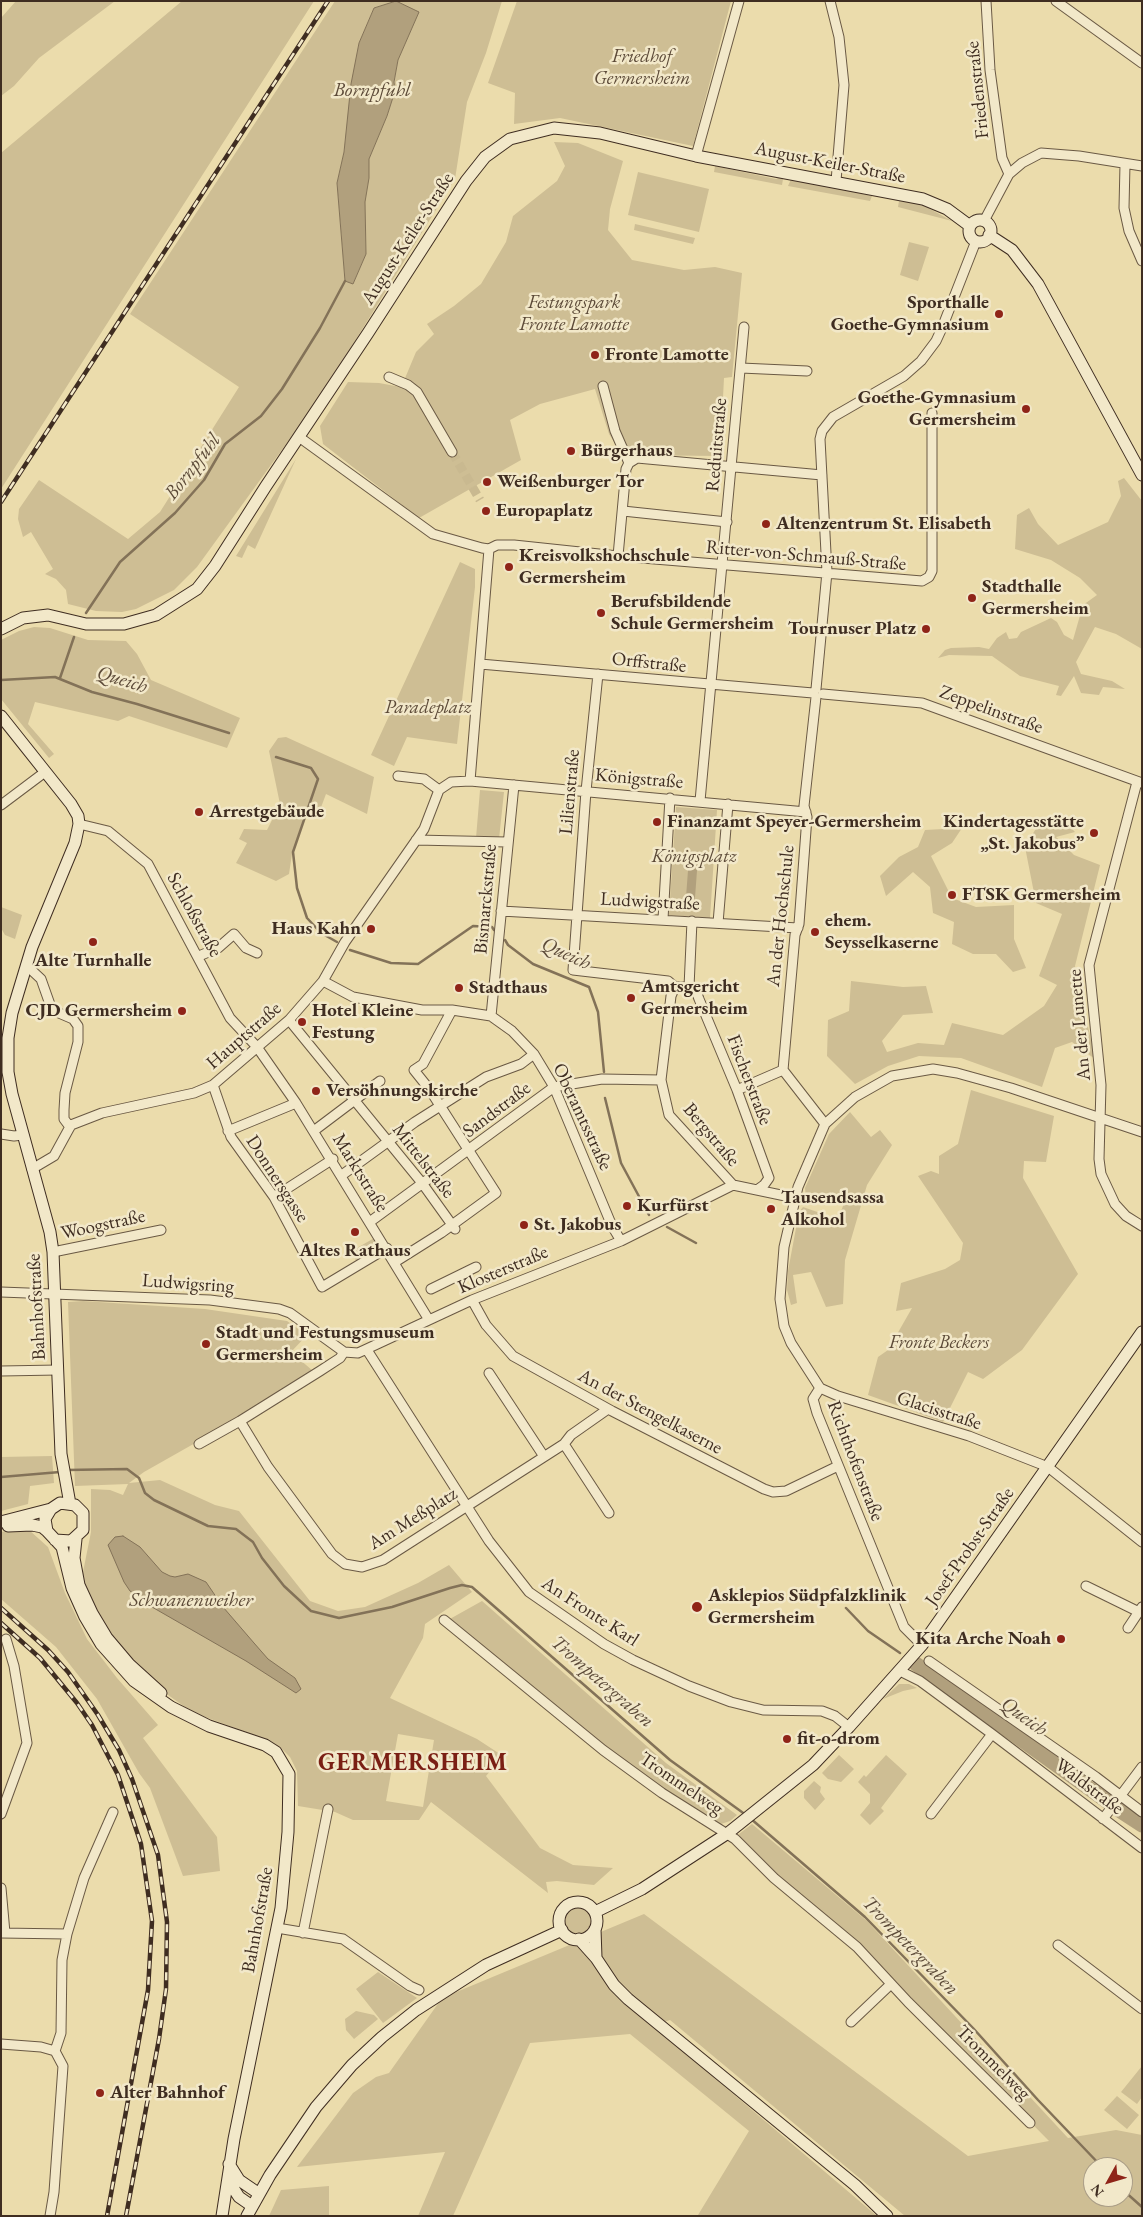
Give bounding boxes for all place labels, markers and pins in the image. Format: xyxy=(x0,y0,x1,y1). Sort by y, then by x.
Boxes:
place label: Sporthalle Goethe-Gymnasium xyxy=(831,292,989,336)
marker: Sporthalle Goethe-Gymnasium xyxy=(993,308,1005,320)
place label: Fronte Lamotte xyxy=(605,344,729,366)
marker: Fronte Lamotte xyxy=(589,349,601,361)
place label: Goethe-Gymnasium Germersheim xyxy=(858,387,1016,431)
marker: Goethe-Gymnasium Germersheim xyxy=(1020,403,1032,415)
place label: Bürgerhaus xyxy=(581,440,673,462)
marker: Bürgerhaus xyxy=(565,445,577,457)
place label: Weißenburger Tor xyxy=(497,471,644,493)
marker: Weißenburger Tor xyxy=(481,476,493,488)
place label: Europaplatz xyxy=(496,500,593,522)
marker: Europaplatz xyxy=(480,505,492,517)
place label: Altenzentrum St. Elisabeth xyxy=(776,513,991,535)
marker: Altenzentrum St. Elisabeth xyxy=(760,518,772,530)
place label: Kreisvolkshochschule Germersheim xyxy=(519,545,689,589)
marker: Kreisvolkshochschule Germersheim xyxy=(503,561,515,573)
place label: Stadthalle Germersheim xyxy=(982,576,1089,620)
place label: Berufsbildende Schule Germersheim xyxy=(611,591,774,635)
marker: Stadthalle Germersheim xyxy=(966,592,978,604)
marker: Berufsbildende Schule Germersheim xyxy=(595,607,607,619)
place label: Tournuser Platz xyxy=(788,618,916,640)
marker: Tournuser Platz xyxy=(920,623,932,635)
place label: Arrestgebäude xyxy=(209,801,324,823)
marker: Arrestgebäude xyxy=(193,806,205,818)
place label: Finanzamt Speyer-Germersheim xyxy=(667,811,921,833)
place label: Kindertagesstätte „St. Jakobus” xyxy=(943,811,1084,855)
marker: Finanzamt Speyer-Germersheim xyxy=(651,816,663,828)
marker: Kindertagesstätte „St. Jakobus” xyxy=(1088,827,1100,839)
place label: FTSK Germersheim xyxy=(962,884,1121,906)
marker: FTSK Germersheim xyxy=(946,889,958,901)
place label: ehem. Seysselkaserne xyxy=(825,910,939,954)
place label: Haus Kahn xyxy=(271,918,361,940)
marker: Haus Kahn xyxy=(365,923,377,935)
marker: ehem. Seysselkaserne xyxy=(809,926,821,938)
marker: Alte Turnhalle xyxy=(87,936,99,948)
place label: Alte Turnhalle xyxy=(35,950,151,972)
place label: Amtsgericht Germersheim xyxy=(641,976,748,1020)
place label: Stadthaus xyxy=(469,977,547,999)
marker: Stadthaus xyxy=(453,982,465,994)
marker: Amtsgericht Germersheim xyxy=(625,992,637,1004)
place label: CJD Germersheim xyxy=(26,1000,172,1022)
place label: Hotel Kleine Festung xyxy=(312,1000,413,1044)
marker: CJD Germersheim xyxy=(176,1005,188,1017)
marker: Hotel Kleine Festung xyxy=(296,1016,308,1028)
place label: Versöhnungskirche xyxy=(326,1080,478,1102)
marker: Versöhnungskirche xyxy=(310,1085,322,1097)
place label: Tausendsassa Alkohol xyxy=(781,1187,884,1231)
place label: Kurfürst xyxy=(637,1195,709,1217)
marker: Kurfürst xyxy=(621,1200,633,1212)
marker: Tausendsassa Alkohol xyxy=(765,1203,777,1215)
place label: St. Jakobus xyxy=(534,1214,621,1236)
marker: St. Jakobus xyxy=(518,1219,530,1231)
marker: Altes Rathaus xyxy=(349,1226,361,1238)
place label: Altes Rathaus xyxy=(299,1240,411,1262)
place label: Stadt und Festungsmuseum Germersheim xyxy=(216,1322,435,1366)
marker: Stadt und Festungsmuseum Germersheim xyxy=(200,1338,212,1350)
place label: Asklepios Südpfalzklinik Germersheim xyxy=(708,1585,906,1629)
marker: Asklepios Südpfalzklinik Germersheim xyxy=(690,1600,704,1614)
place label: Kita Arche Noah xyxy=(916,1628,1051,1650)
marker: Kita Arche Noah xyxy=(1055,1633,1067,1645)
place label: fit-o-drom xyxy=(797,1728,880,1750)
marker: fit-o-drom xyxy=(781,1733,793,1745)
place label: Alter Bahnhof xyxy=(110,2082,225,2104)
marker: Alter Bahnhof xyxy=(94,2087,106,2099)

